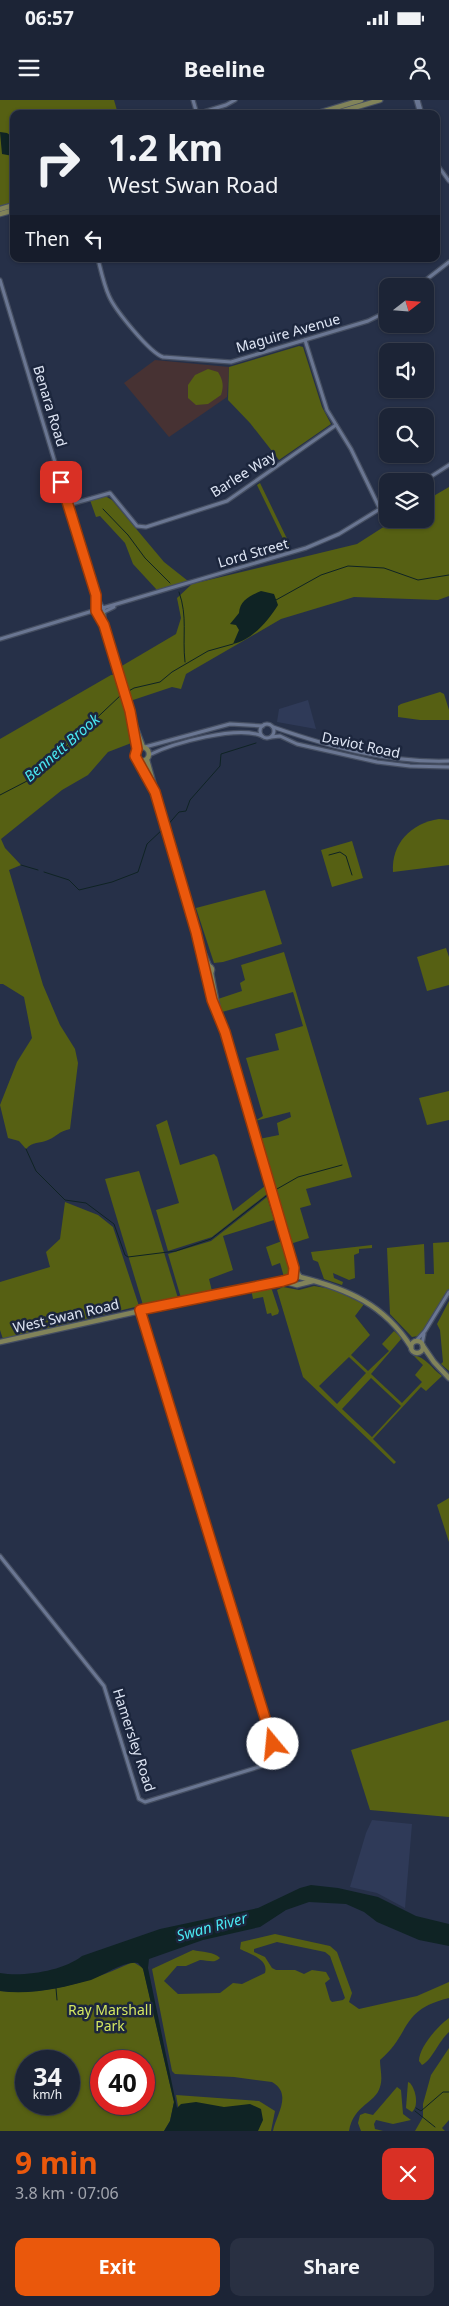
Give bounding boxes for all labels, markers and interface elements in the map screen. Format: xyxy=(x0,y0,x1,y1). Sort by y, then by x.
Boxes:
text: 06:57 xyxy=(25,5,74,31)
text: Beeline xyxy=(184,53,265,83)
icon: menu xyxy=(15,54,43,82)
icon: person xyxy=(406,54,434,82)
text: 1.2 km xyxy=(108,124,223,171)
icon: right xyxy=(25,130,90,195)
text: West Swan Road xyxy=(108,169,279,199)
icon: left xyxy=(80,225,108,253)
text: Then xyxy=(25,226,70,252)
north arrow xyxy=(379,278,434,332)
map controls xyxy=(379,278,434,528)
street label: Maguire Avenue xyxy=(234,309,342,356)
button: sound xyxy=(379,343,434,398)
street label: Benara Road xyxy=(29,363,72,449)
button: search xyxy=(379,408,434,463)
street label: Barlee Way xyxy=(207,446,280,501)
pin xyxy=(40,461,82,503)
icon: arrive xyxy=(47,468,75,496)
button: layers xyxy=(379,473,434,528)
street label: Lord Street xyxy=(215,533,290,572)
water label: Bennett Brook xyxy=(19,708,104,786)
street label: Daviot Road xyxy=(320,727,402,762)
street label: West Swan Road xyxy=(11,1294,121,1337)
street label: Hamersley Road xyxy=(109,1686,160,1794)
position arrow xyxy=(246,1717,298,1769)
water label: Swan River xyxy=(174,1907,250,1945)
park label: Ray Marshall Park xyxy=(68,2000,152,2035)
speed limit sign: 40 xyxy=(90,2050,155,2115)
text: 34 xyxy=(33,2059,62,2093)
text: km/h xyxy=(33,2086,62,2103)
text: 9 min xyxy=(15,2142,98,2183)
button: close xyxy=(382,2148,434,2200)
text: 3.8 km · 07:06 xyxy=(15,2182,119,2204)
button: Exit xyxy=(15,2238,220,2296)
button: Share xyxy=(230,2238,434,2296)

